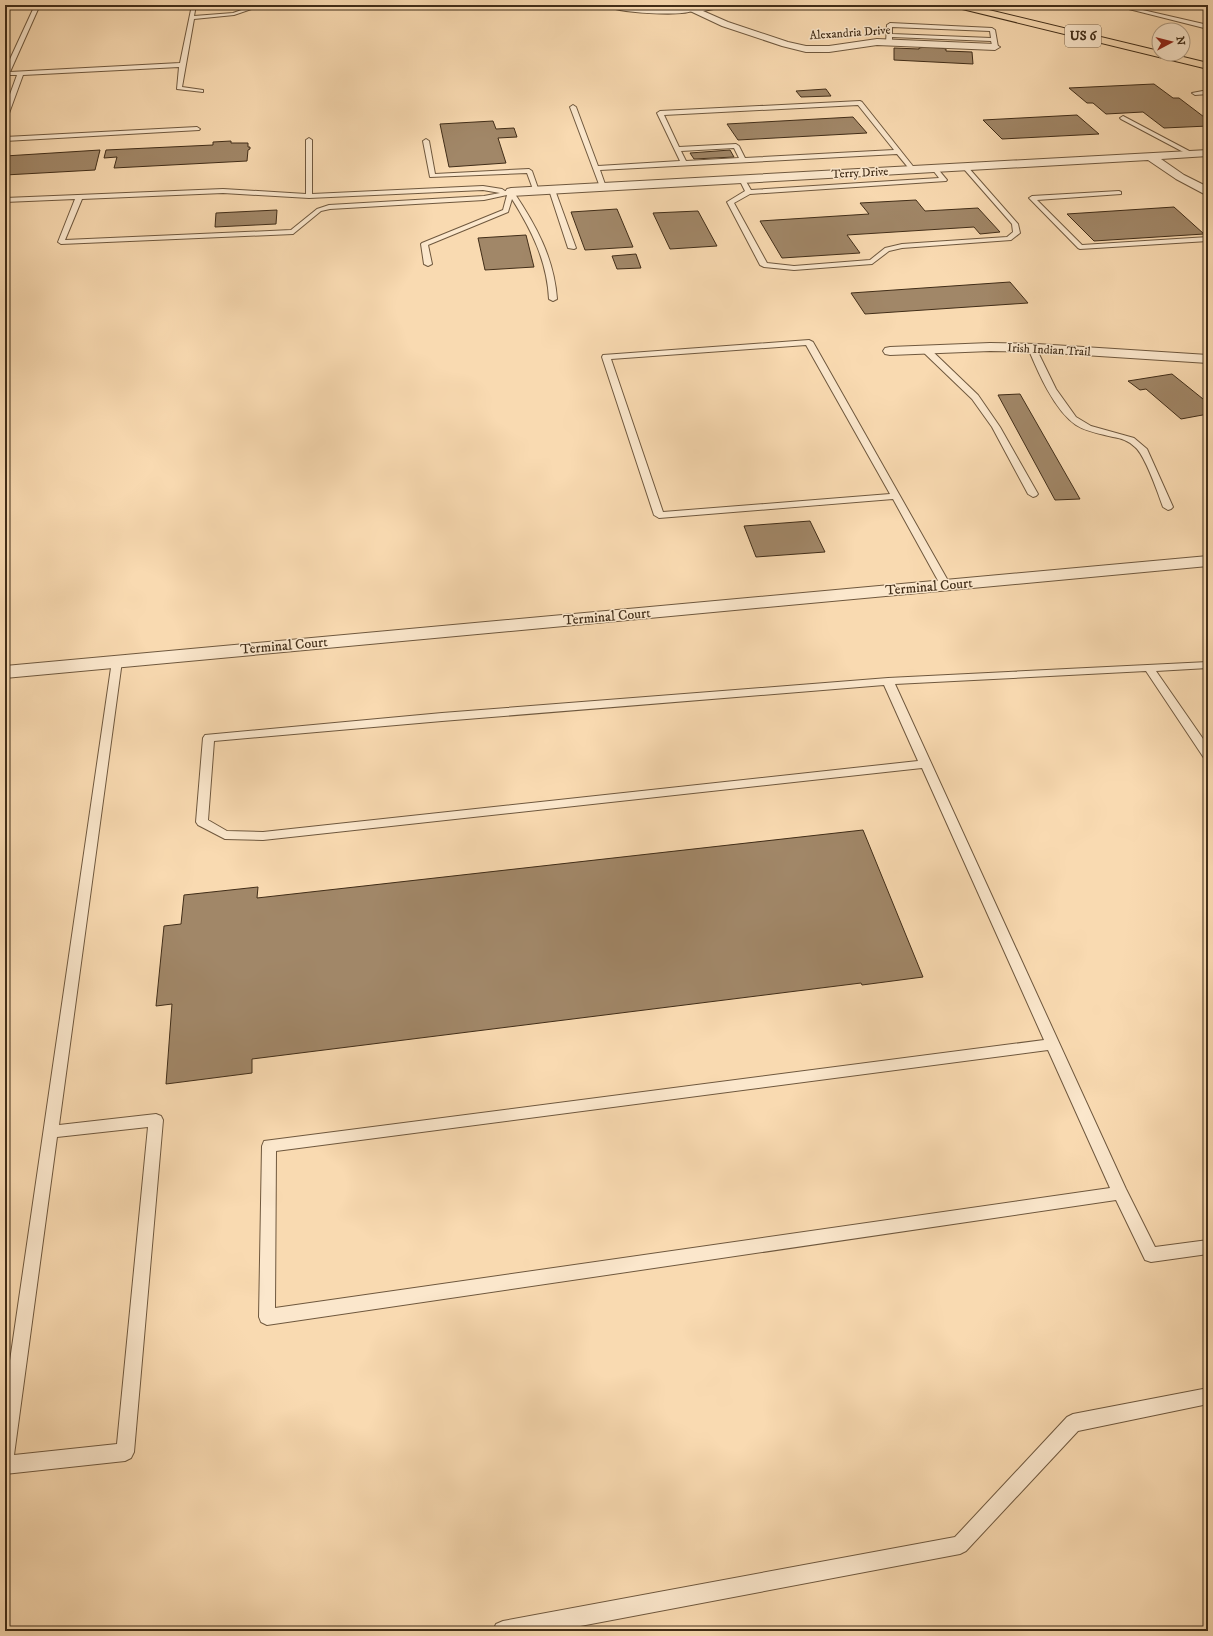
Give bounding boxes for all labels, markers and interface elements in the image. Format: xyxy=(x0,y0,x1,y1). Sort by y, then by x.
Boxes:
north arrow xyxy=(1151,22,1191,62)
street label: Alexandria Drive xyxy=(809,23,891,43)
road number: US 6 xyxy=(1065,25,1101,47)
text: N xyxy=(1172,36,1187,46)
street label: Terry Drive xyxy=(831,164,889,182)
street label: Irish Indian Trail xyxy=(1007,340,1092,360)
street label: Terminal Court xyxy=(885,574,974,600)
street label: Terminal Court xyxy=(563,604,652,630)
street label: Terminal Court xyxy=(240,633,329,659)

